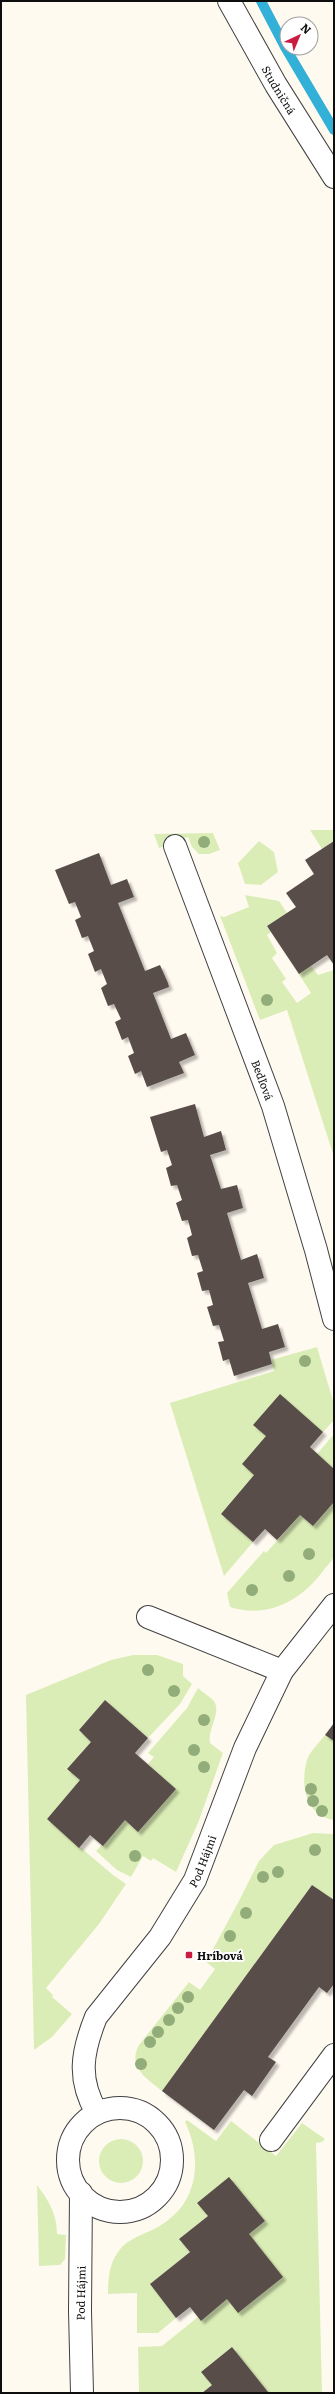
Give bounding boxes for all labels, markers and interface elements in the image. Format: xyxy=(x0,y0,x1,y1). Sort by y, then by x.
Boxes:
north arrow xyxy=(279,16,319,56)
text: N xyxy=(298,19,316,37)
street label: Studničná xyxy=(259,62,300,117)
street label: Bedľová xyxy=(248,1057,278,1103)
street label: Pod Hájmi xyxy=(185,1832,220,1890)
place label: Hríbová xyxy=(197,1947,244,1963)
marker: Hríbová xyxy=(184,1950,194,1960)
street label: Pod Hájmi xyxy=(72,2265,88,2321)

